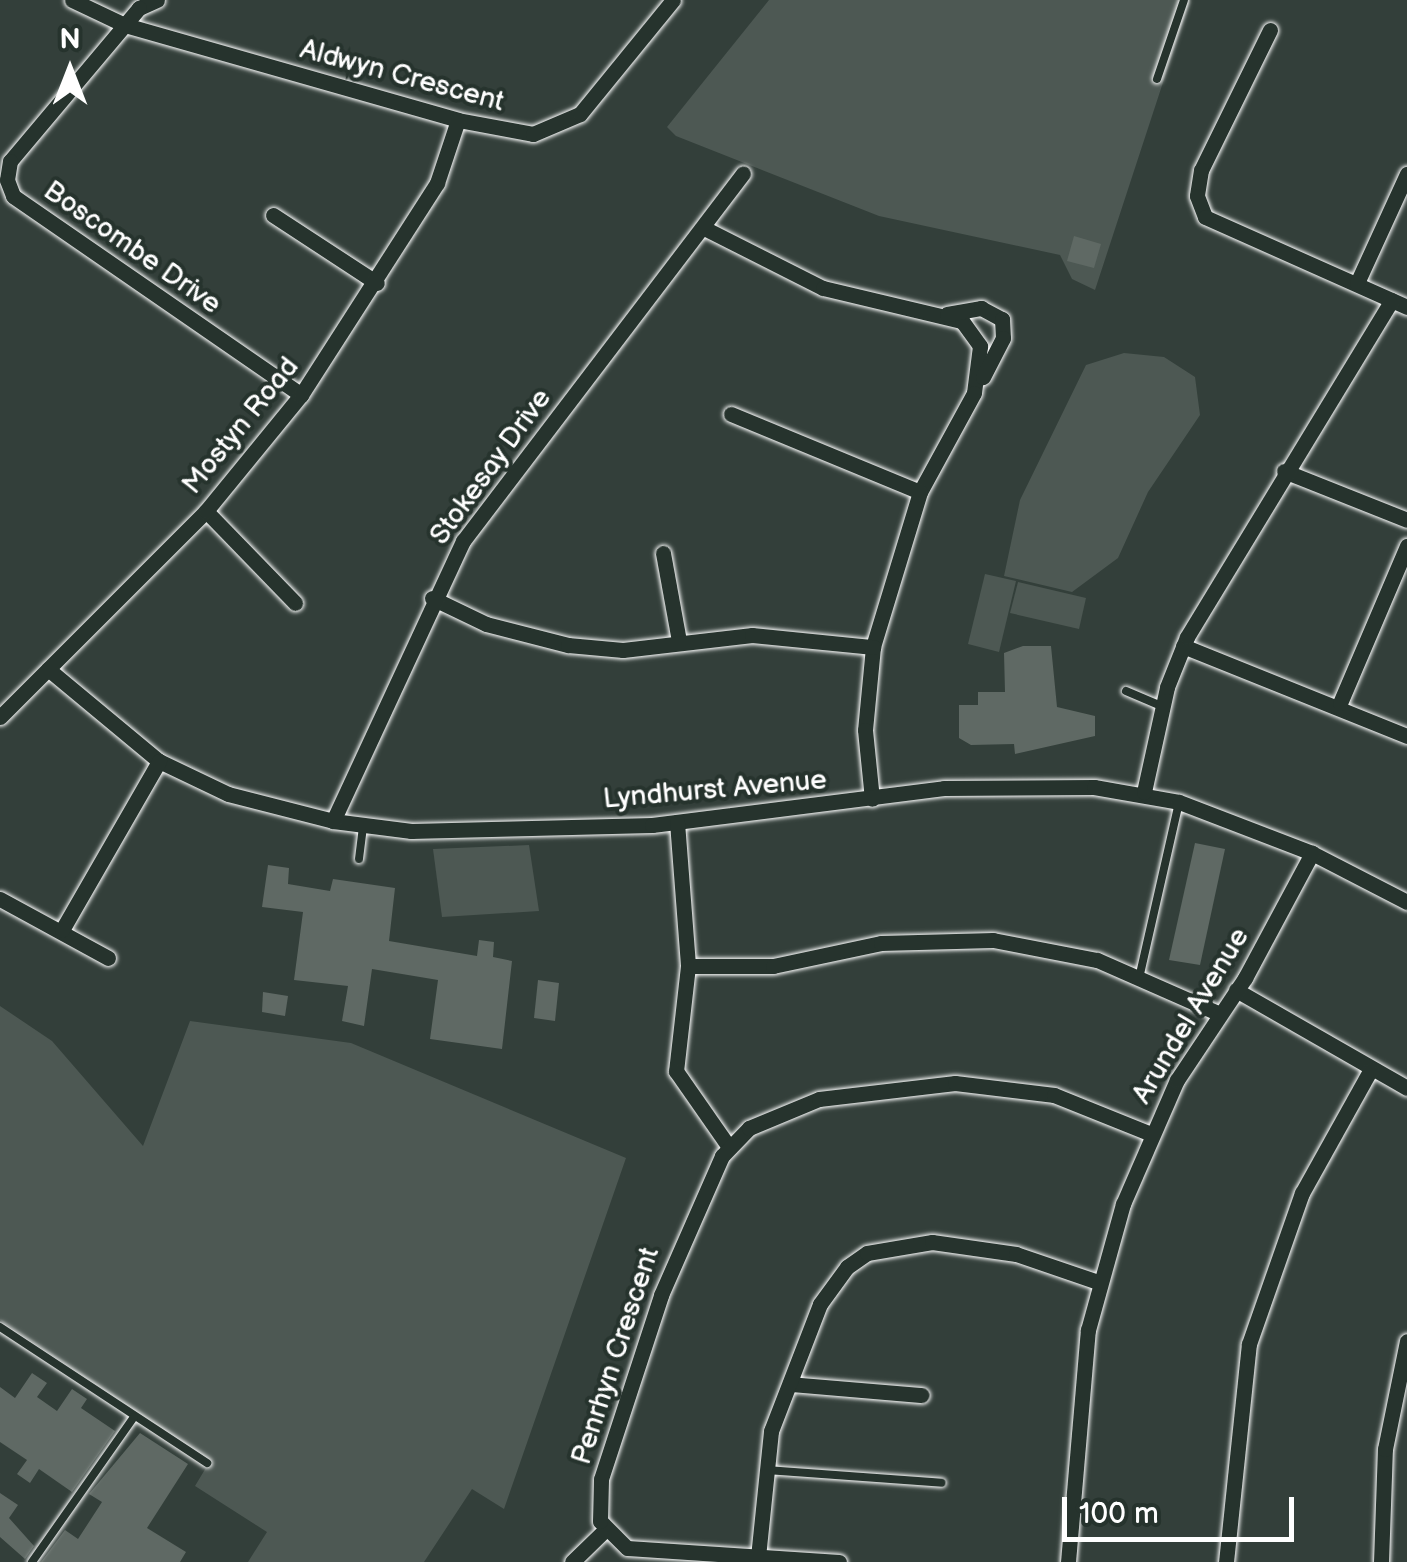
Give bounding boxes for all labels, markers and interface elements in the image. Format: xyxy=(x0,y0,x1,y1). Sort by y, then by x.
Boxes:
north arrow xyxy=(20,20,120,120)
text: N xyxy=(59,23,81,56)
street label: Aldwyn Crescent xyxy=(296,33,508,119)
street label: Boscombe Drive xyxy=(37,174,227,322)
street label: Mostyn Road xyxy=(176,351,306,501)
street label: Stokesay Drive xyxy=(423,382,559,552)
street label: Lyndhurst Avenue xyxy=(602,763,828,817)
street label: Arundel Avenue xyxy=(1125,922,1257,1110)
street label: Penrhyn Crescent xyxy=(565,1243,667,1469)
scale bar xyxy=(1067,1477,1300,1539)
text: 100 m xyxy=(1079,1496,1159,1532)

